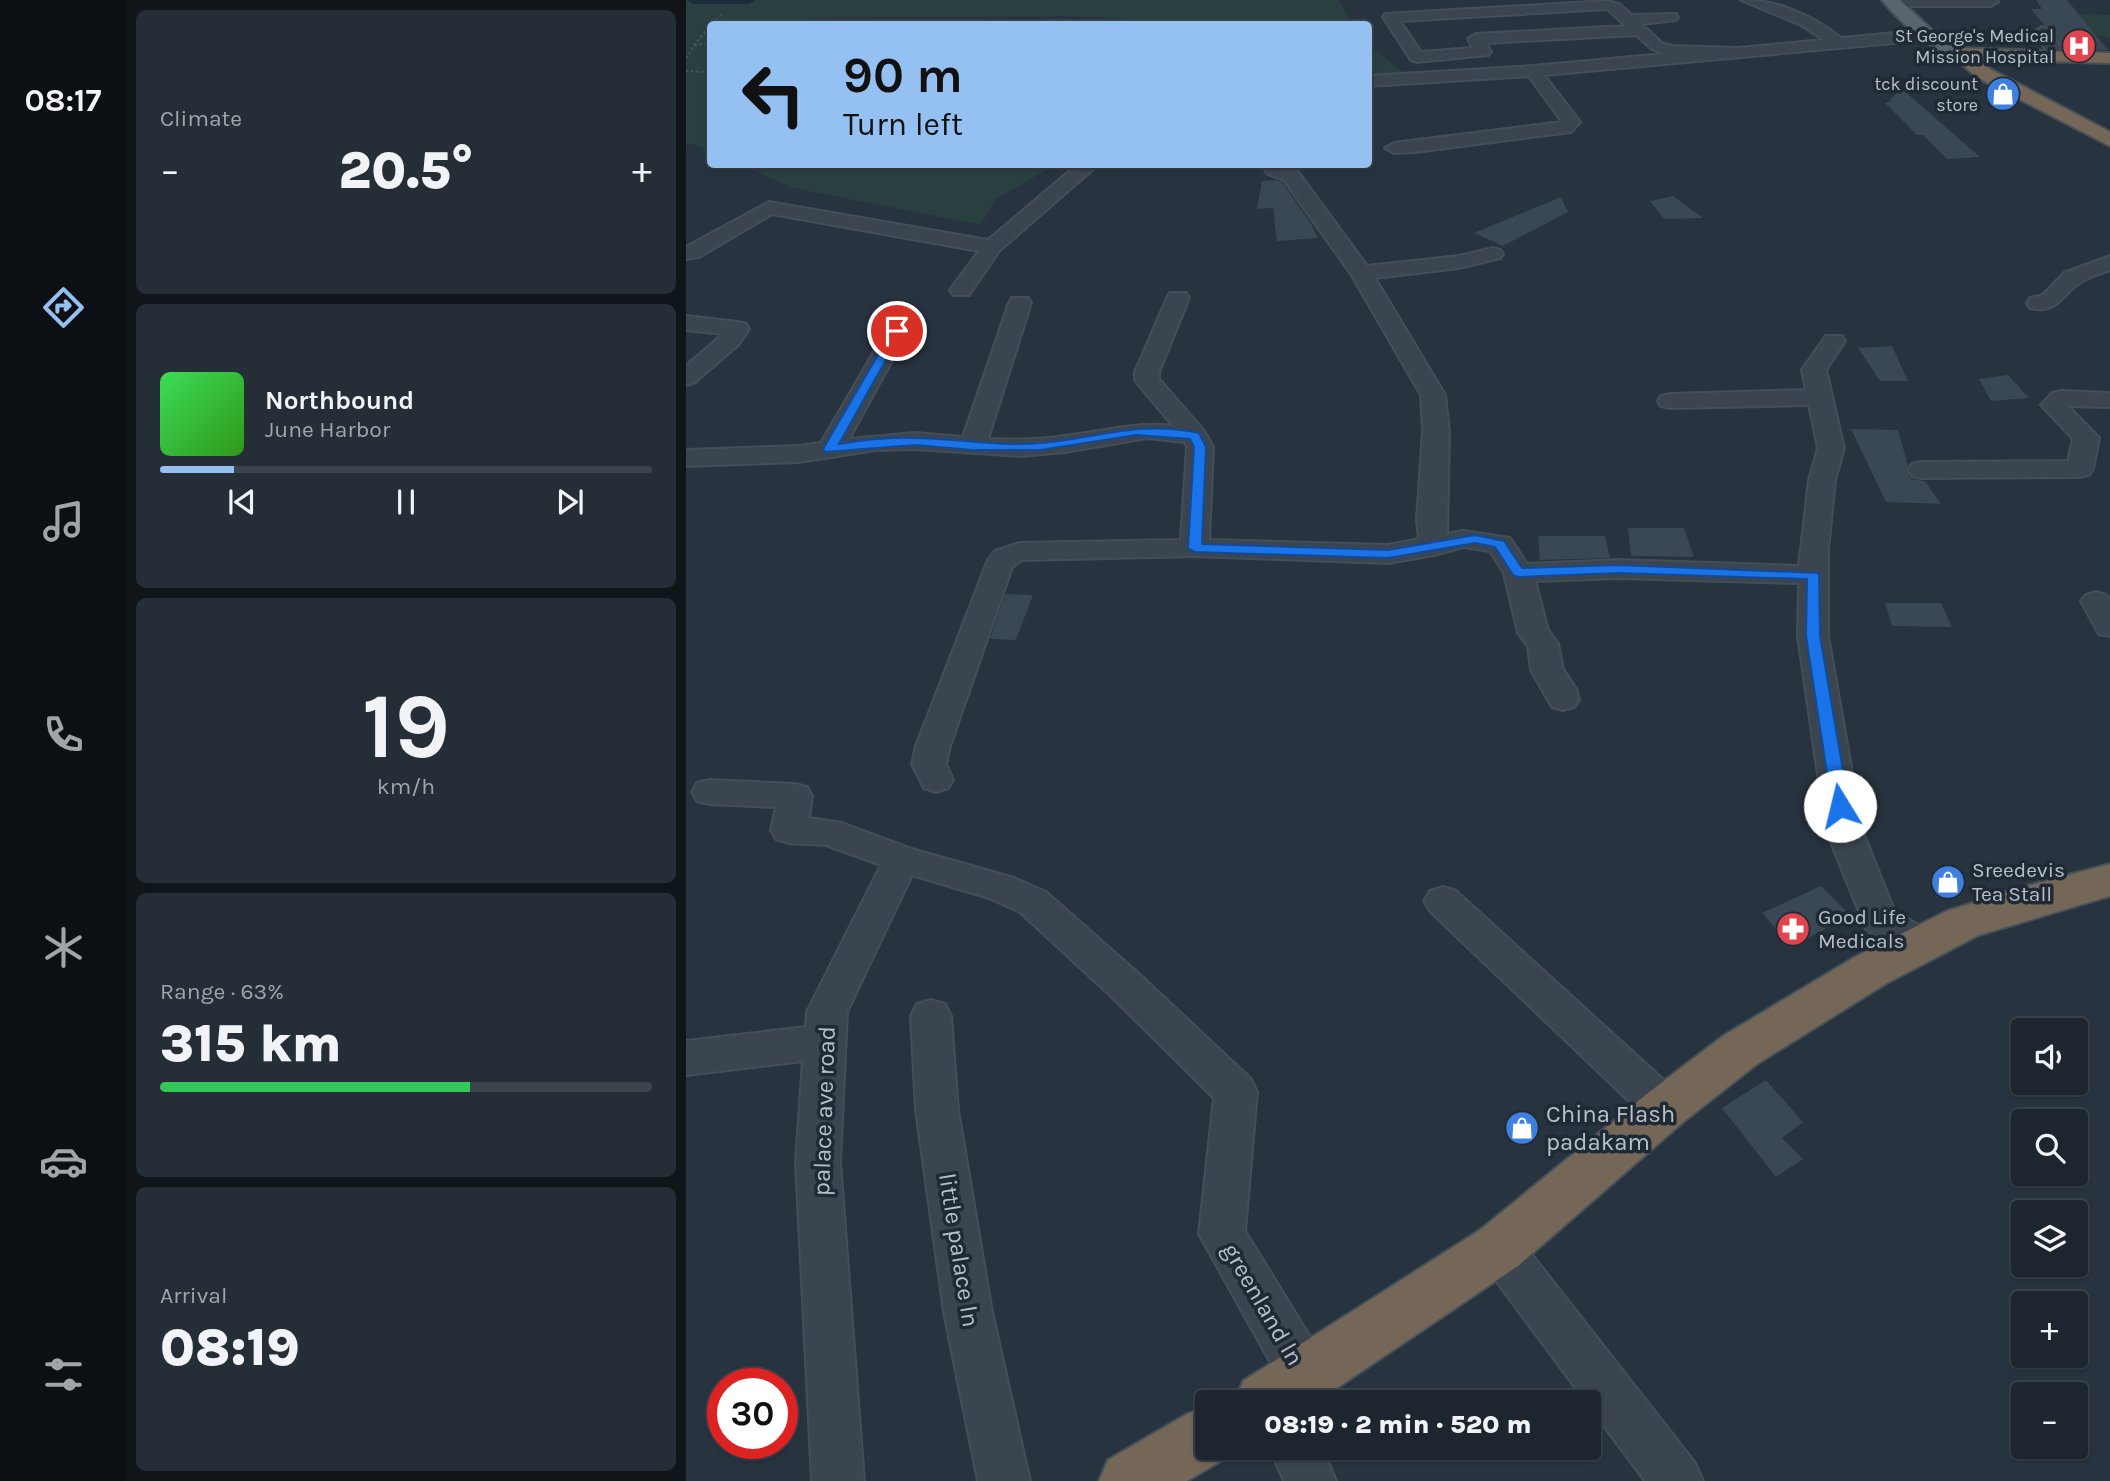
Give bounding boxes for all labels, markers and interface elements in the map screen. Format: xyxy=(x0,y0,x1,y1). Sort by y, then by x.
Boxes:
place label: St George's Medical Mission Hospital xyxy=(1895,25,2054,68)
hospital icon: St George's Medical Mission Hospital xyxy=(2060,27,2098,65)
text: 90 m xyxy=(843,47,963,104)
icon: left xyxy=(728,49,819,140)
place label: tck discount store xyxy=(1874,73,1978,116)
shop icon: tck discount store xyxy=(1984,75,2022,113)
text: 08:17 xyxy=(25,82,101,119)
text: Climate xyxy=(160,105,242,132)
text: Turn left xyxy=(843,106,963,143)
text: 20.5° xyxy=(338,140,474,201)
text: − xyxy=(160,148,180,193)
text: + xyxy=(632,148,652,193)
icon: directions xyxy=(39,283,88,332)
pin xyxy=(867,301,927,361)
icon: arrive xyxy=(878,312,916,350)
text: Northbound xyxy=(265,385,414,416)
text: June Harbor xyxy=(265,416,390,443)
icon: previous xyxy=(223,483,261,521)
icon: pause xyxy=(387,483,425,521)
icon: next xyxy=(551,483,589,521)
icon: music xyxy=(39,497,88,546)
text: 19 xyxy=(362,674,450,780)
icon: phone xyxy=(39,710,88,759)
position arrow xyxy=(1803,769,1877,843)
text: km/h xyxy=(377,773,435,800)
place label: Sreedevis Tea Stall xyxy=(1972,858,2065,906)
shop icon: Sreedevis Tea Stall xyxy=(1929,863,1967,901)
place label: Good Life Medicals xyxy=(1818,905,1906,953)
pharmacy icon: Good Life Medicals xyxy=(1774,910,1812,948)
icon: climate xyxy=(39,923,88,972)
text: Range · 63% xyxy=(160,978,284,1005)
text: 315 km xyxy=(160,1013,342,1074)
map controls xyxy=(2011,1018,2088,1459)
button: sound xyxy=(2011,1018,2088,1095)
street label: palace ave road xyxy=(807,1026,841,1196)
place label: China Flash padakam xyxy=(1546,1100,1675,1156)
shop icon: China Flash padakam xyxy=(1503,1109,1541,1147)
button: search xyxy=(2011,1109,2088,1186)
icon: car xyxy=(39,1137,88,1186)
street label: little palace ln xyxy=(933,1171,985,1329)
button: layers xyxy=(2011,1200,2088,1277)
street label: greenland ln xyxy=(1217,1238,1309,1370)
text: Arrival xyxy=(160,1282,227,1309)
button: + xyxy=(2011,1291,2088,1368)
text: 08:19 xyxy=(160,1317,300,1378)
icon: filters xyxy=(39,1350,88,1399)
speed limit sign: 30 xyxy=(707,1368,798,1459)
button: − xyxy=(2011,1382,2088,1459)
text: 08:19 · 2 min · 520 m xyxy=(1264,1409,1532,1440)

